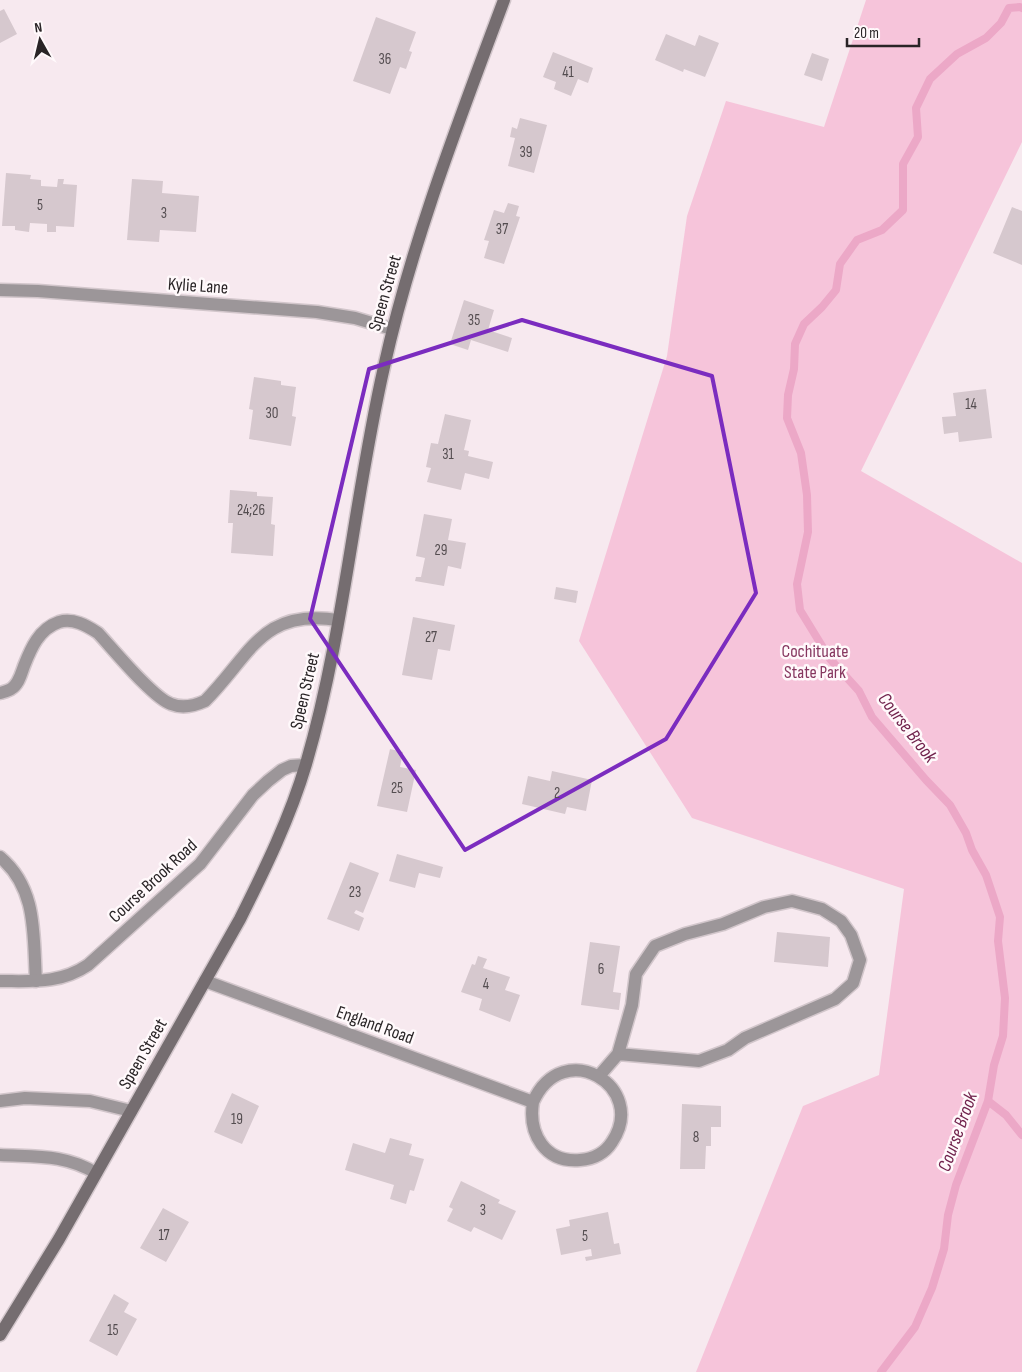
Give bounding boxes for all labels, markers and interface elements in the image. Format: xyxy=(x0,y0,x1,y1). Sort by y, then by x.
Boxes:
north arrow xyxy=(15,15,65,65)
scale bar xyxy=(847,15,920,47)
text: N xyxy=(33,19,43,37)
text: 20 m xyxy=(854,24,879,43)
house number: 36 xyxy=(379,50,391,69)
house number: 41 xyxy=(562,63,575,82)
house number: 39 xyxy=(520,143,532,162)
house number: 5 xyxy=(37,196,43,215)
house number: 3 xyxy=(161,204,167,223)
house number: 37 xyxy=(496,220,508,239)
street label: Speen Street xyxy=(364,252,406,333)
street label: Kylie Lane xyxy=(167,273,229,299)
house number: 35 xyxy=(468,311,480,330)
house number: 14 xyxy=(965,395,977,414)
house number: 30 xyxy=(266,404,278,423)
house number: 31 xyxy=(442,445,455,464)
house number: 24;26 xyxy=(237,501,265,520)
house number: 29 xyxy=(435,541,447,560)
house number: 27 xyxy=(425,628,437,647)
park label: Cochituate State Park xyxy=(782,641,848,683)
street label: Speen Street xyxy=(286,650,324,731)
water label: Course Brook xyxy=(873,688,942,768)
house number: 25 xyxy=(391,779,403,798)
house number: 2 xyxy=(554,784,560,803)
street label: Course Brook Road xyxy=(105,835,201,927)
house number: 23 xyxy=(349,883,361,902)
house number: 6 xyxy=(598,960,604,979)
house number: 4 xyxy=(483,975,489,994)
street label: England Road xyxy=(334,1001,416,1049)
street label: Speen Street xyxy=(114,1014,172,1093)
water label: Course Brook xyxy=(933,1088,983,1175)
house number: 19 xyxy=(231,1110,243,1129)
house number: 8 xyxy=(693,1128,699,1147)
house number: 3 xyxy=(480,1201,486,1220)
house number: 17 xyxy=(158,1226,170,1245)
house number: 5 xyxy=(582,1227,588,1246)
house number: 15 xyxy=(107,1321,119,1340)

